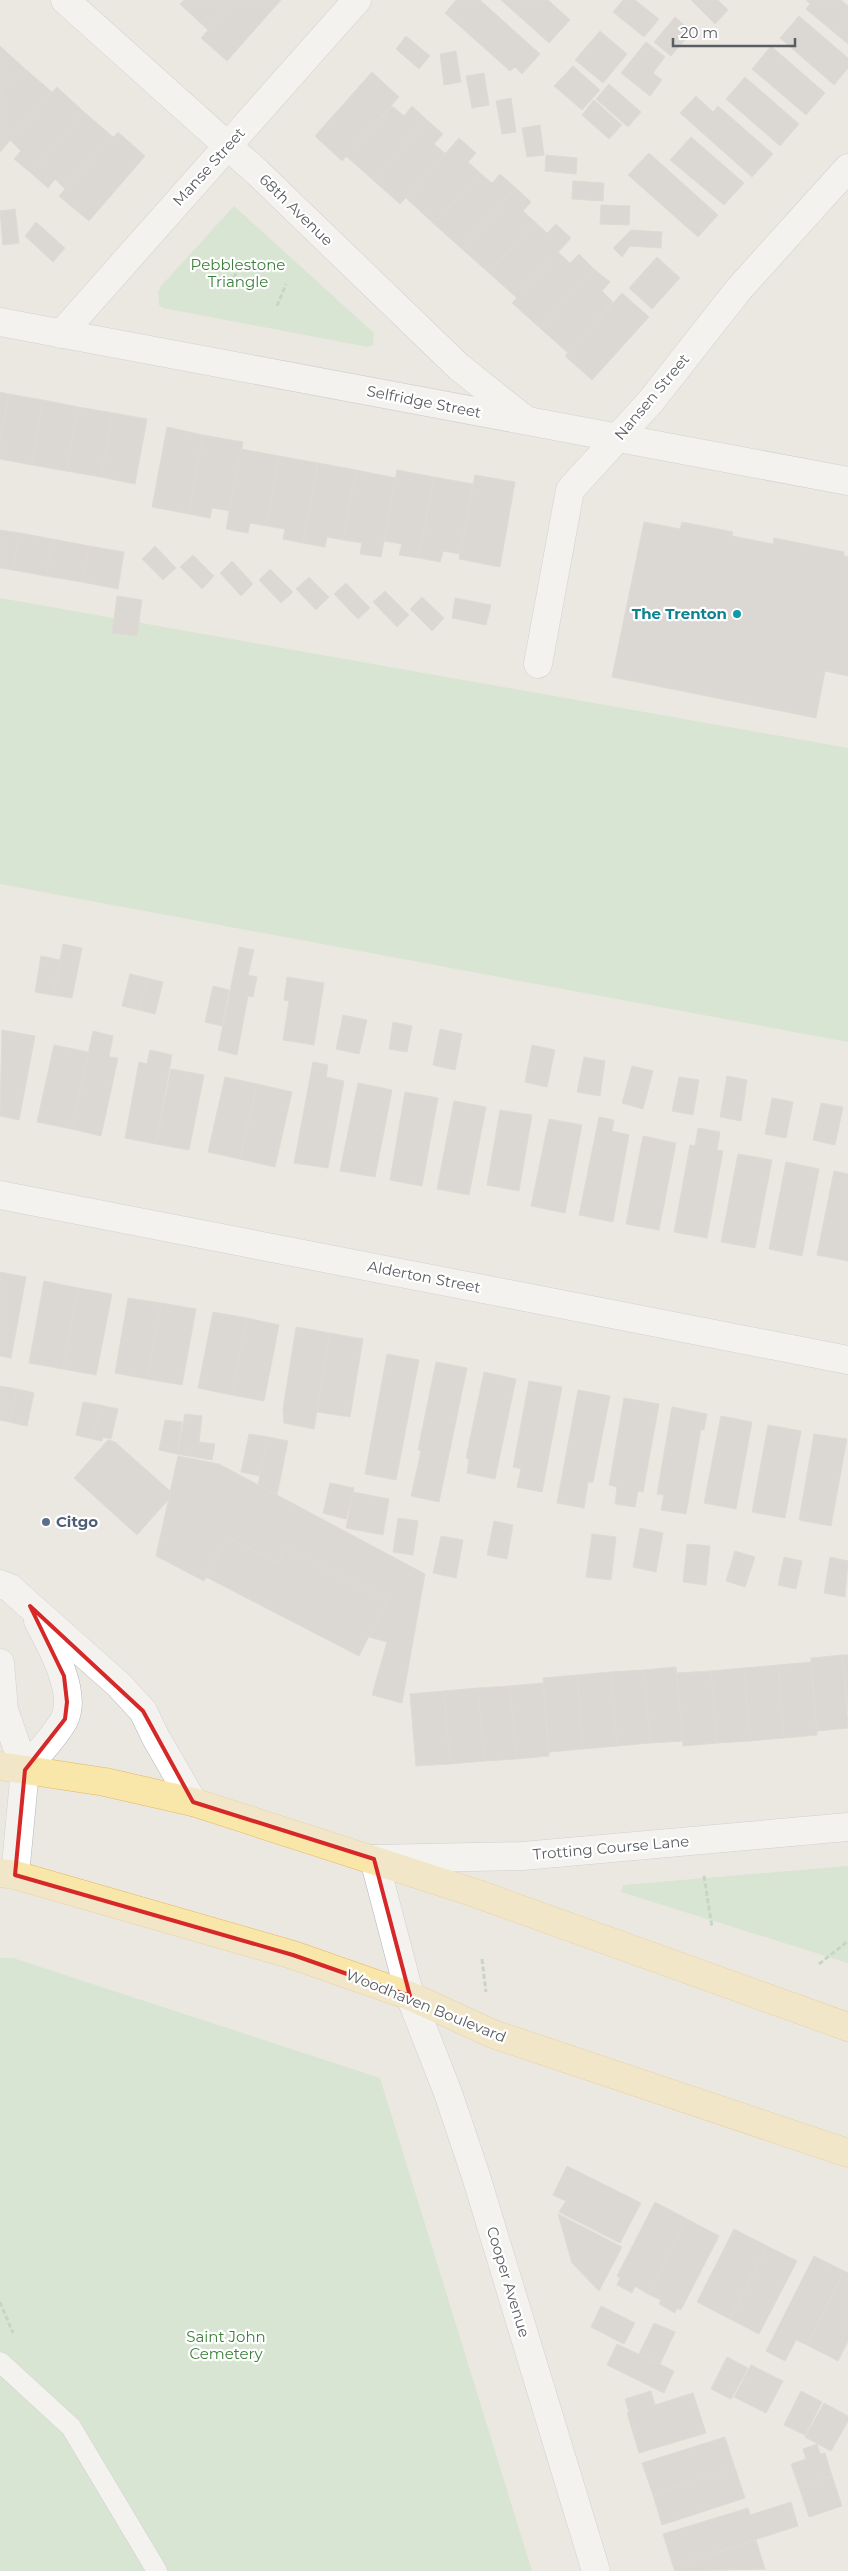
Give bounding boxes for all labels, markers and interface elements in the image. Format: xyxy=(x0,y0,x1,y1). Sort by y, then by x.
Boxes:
scale bar xyxy=(673,15,796,47)
text: 20 m xyxy=(680,23,718,42)
street label: Manse Street xyxy=(168,124,249,210)
street label: 68th Avenue xyxy=(255,170,337,250)
park label: Pebblestone Triangle xyxy=(191,255,285,291)
street label: Nansen Street xyxy=(610,350,693,444)
street label: Selfridge Street xyxy=(365,381,483,422)
place label: The Trenton xyxy=(632,604,727,623)
marker: The Trenton xyxy=(731,608,743,620)
street label: Alderton Street xyxy=(366,1256,482,1297)
place label: Citgo xyxy=(56,1512,98,1531)
marker: Citgo xyxy=(40,1516,52,1528)
street label: Trotting Course Lane xyxy=(532,1831,690,1864)
street label: Woodhaven Boulevard xyxy=(343,1965,509,2046)
street label: Cooper Avenue xyxy=(483,2224,534,2340)
park label: Saint John Cemetery xyxy=(186,2327,266,2363)

